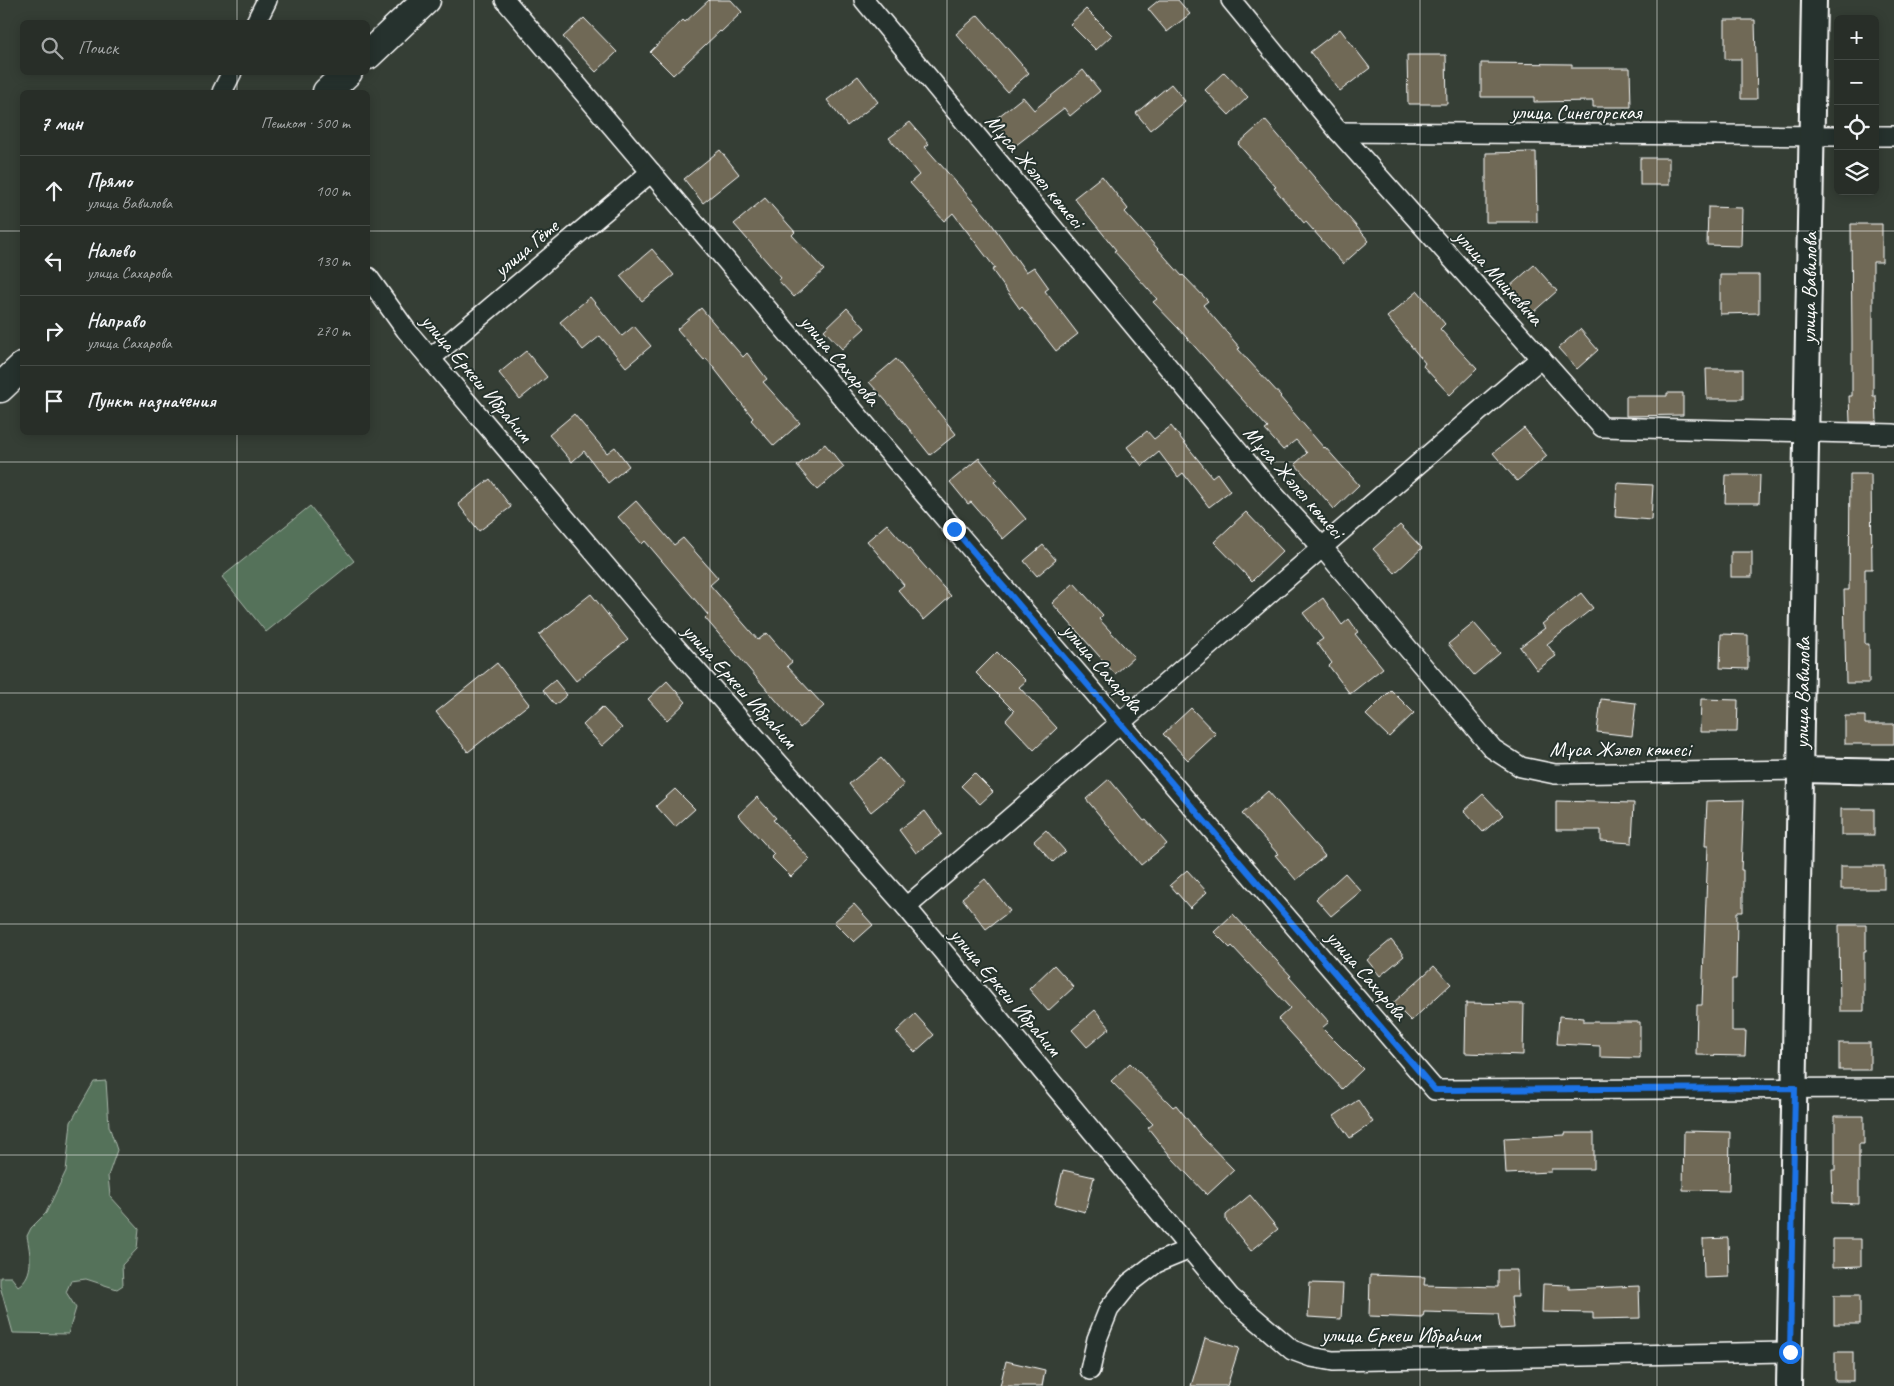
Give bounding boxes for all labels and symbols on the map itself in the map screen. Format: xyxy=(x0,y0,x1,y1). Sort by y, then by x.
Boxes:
street label: улица Синегорская xyxy=(1509,99,1643,125)
street label: Мұса Жәлел көшесі xyxy=(980,109,1092,236)
street label: улица Гёте xyxy=(487,212,565,284)
street label: улица Мицкевича xyxy=(1448,222,1550,332)
street label: улица Вавилова xyxy=(1795,230,1823,346)
street label: улица Еркеш Ибраһим xyxy=(414,307,539,448)
street label: улица Сахарова xyxy=(793,308,887,412)
street label: Мұса Жәлел көшесі xyxy=(1238,420,1352,546)
route end xyxy=(943,518,966,541)
street label: улица Сахарова xyxy=(1055,616,1150,720)
street label: улица Еркеш Ибраһим xyxy=(676,617,804,755)
street label: улица Вавилова xyxy=(1788,635,1816,751)
street label: Мұса Жәлел көшесі xyxy=(1549,736,1694,762)
street label: улица Еркеш Ибраһим xyxy=(943,921,1068,1062)
street label: улица Сахарова xyxy=(1319,923,1414,1027)
street label: улица Еркеш Ибраһим xyxy=(1319,1322,1482,1348)
route start xyxy=(1779,1341,1802,1364)

